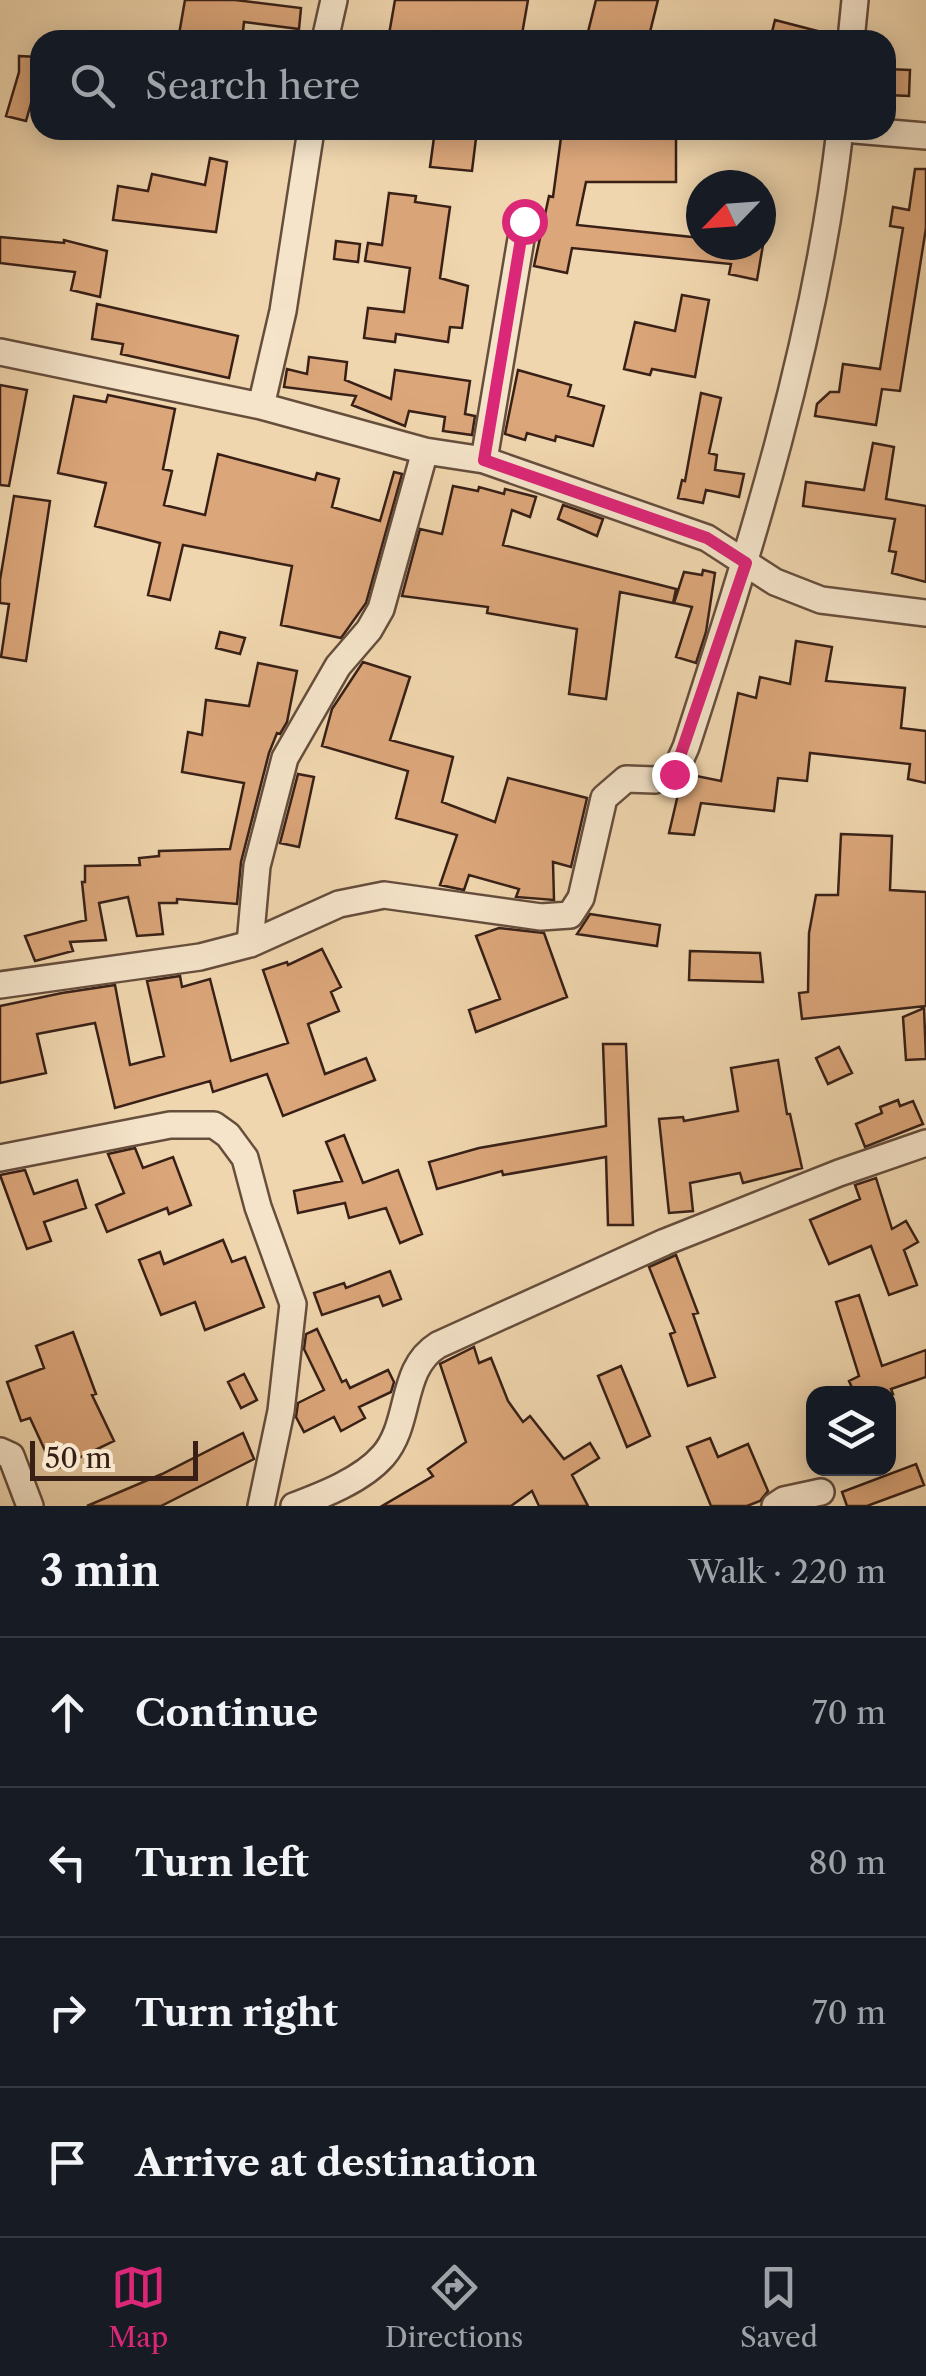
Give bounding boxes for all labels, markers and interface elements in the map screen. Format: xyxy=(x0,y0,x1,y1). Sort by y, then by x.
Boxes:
search box xyxy=(30,30,896,140)
icon: search xyxy=(65,58,120,113)
text: Search here xyxy=(145,62,360,109)
north arrow xyxy=(686,170,776,260)
route start xyxy=(502,199,548,245)
route end xyxy=(652,752,698,798)
map controls xyxy=(806,1386,896,1476)
button: layers xyxy=(806,1386,896,1476)
scale bar xyxy=(30,1436,198,1480)
text: 50 m xyxy=(45,1441,112,1475)
text: 3 min xyxy=(40,1545,160,1597)
text: Walk · 220 m xyxy=(688,1552,886,1591)
icon: ahead xyxy=(40,1685,95,1740)
text: Continue xyxy=(135,1689,318,1736)
text: 70 m xyxy=(812,1693,886,1732)
icon: left xyxy=(40,1835,95,1890)
text: Turn left xyxy=(135,1839,309,1886)
text: 80 m xyxy=(808,1843,886,1882)
icon: right xyxy=(40,1985,95,2040)
text: Turn right xyxy=(135,1989,338,2036)
text: 70 m xyxy=(812,1993,886,2032)
icon: arrive xyxy=(40,2135,95,2190)
text: Arrive at destination xyxy=(135,2139,538,2186)
tab: Map xyxy=(108,2260,168,2354)
tab: Directions xyxy=(385,2260,523,2354)
tab: Saved xyxy=(740,2260,818,2354)

